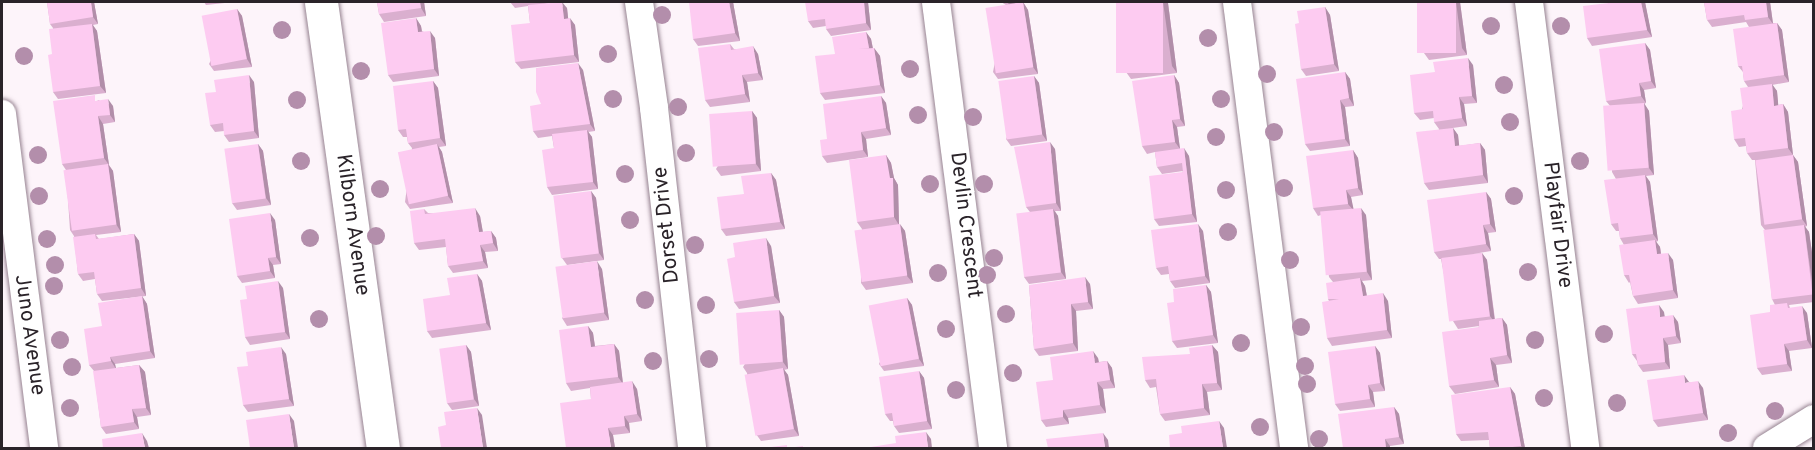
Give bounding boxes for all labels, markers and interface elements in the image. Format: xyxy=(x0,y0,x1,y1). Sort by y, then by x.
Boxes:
street label: Devlin Crescent xyxy=(944,151,986,299)
street label: Kilborn Avenue xyxy=(330,152,374,298)
street label: Playfair Drive xyxy=(1537,160,1577,290)
street label: Dorset Drive xyxy=(648,165,686,285)
street label: Juno Avenue xyxy=(8,273,50,397)

